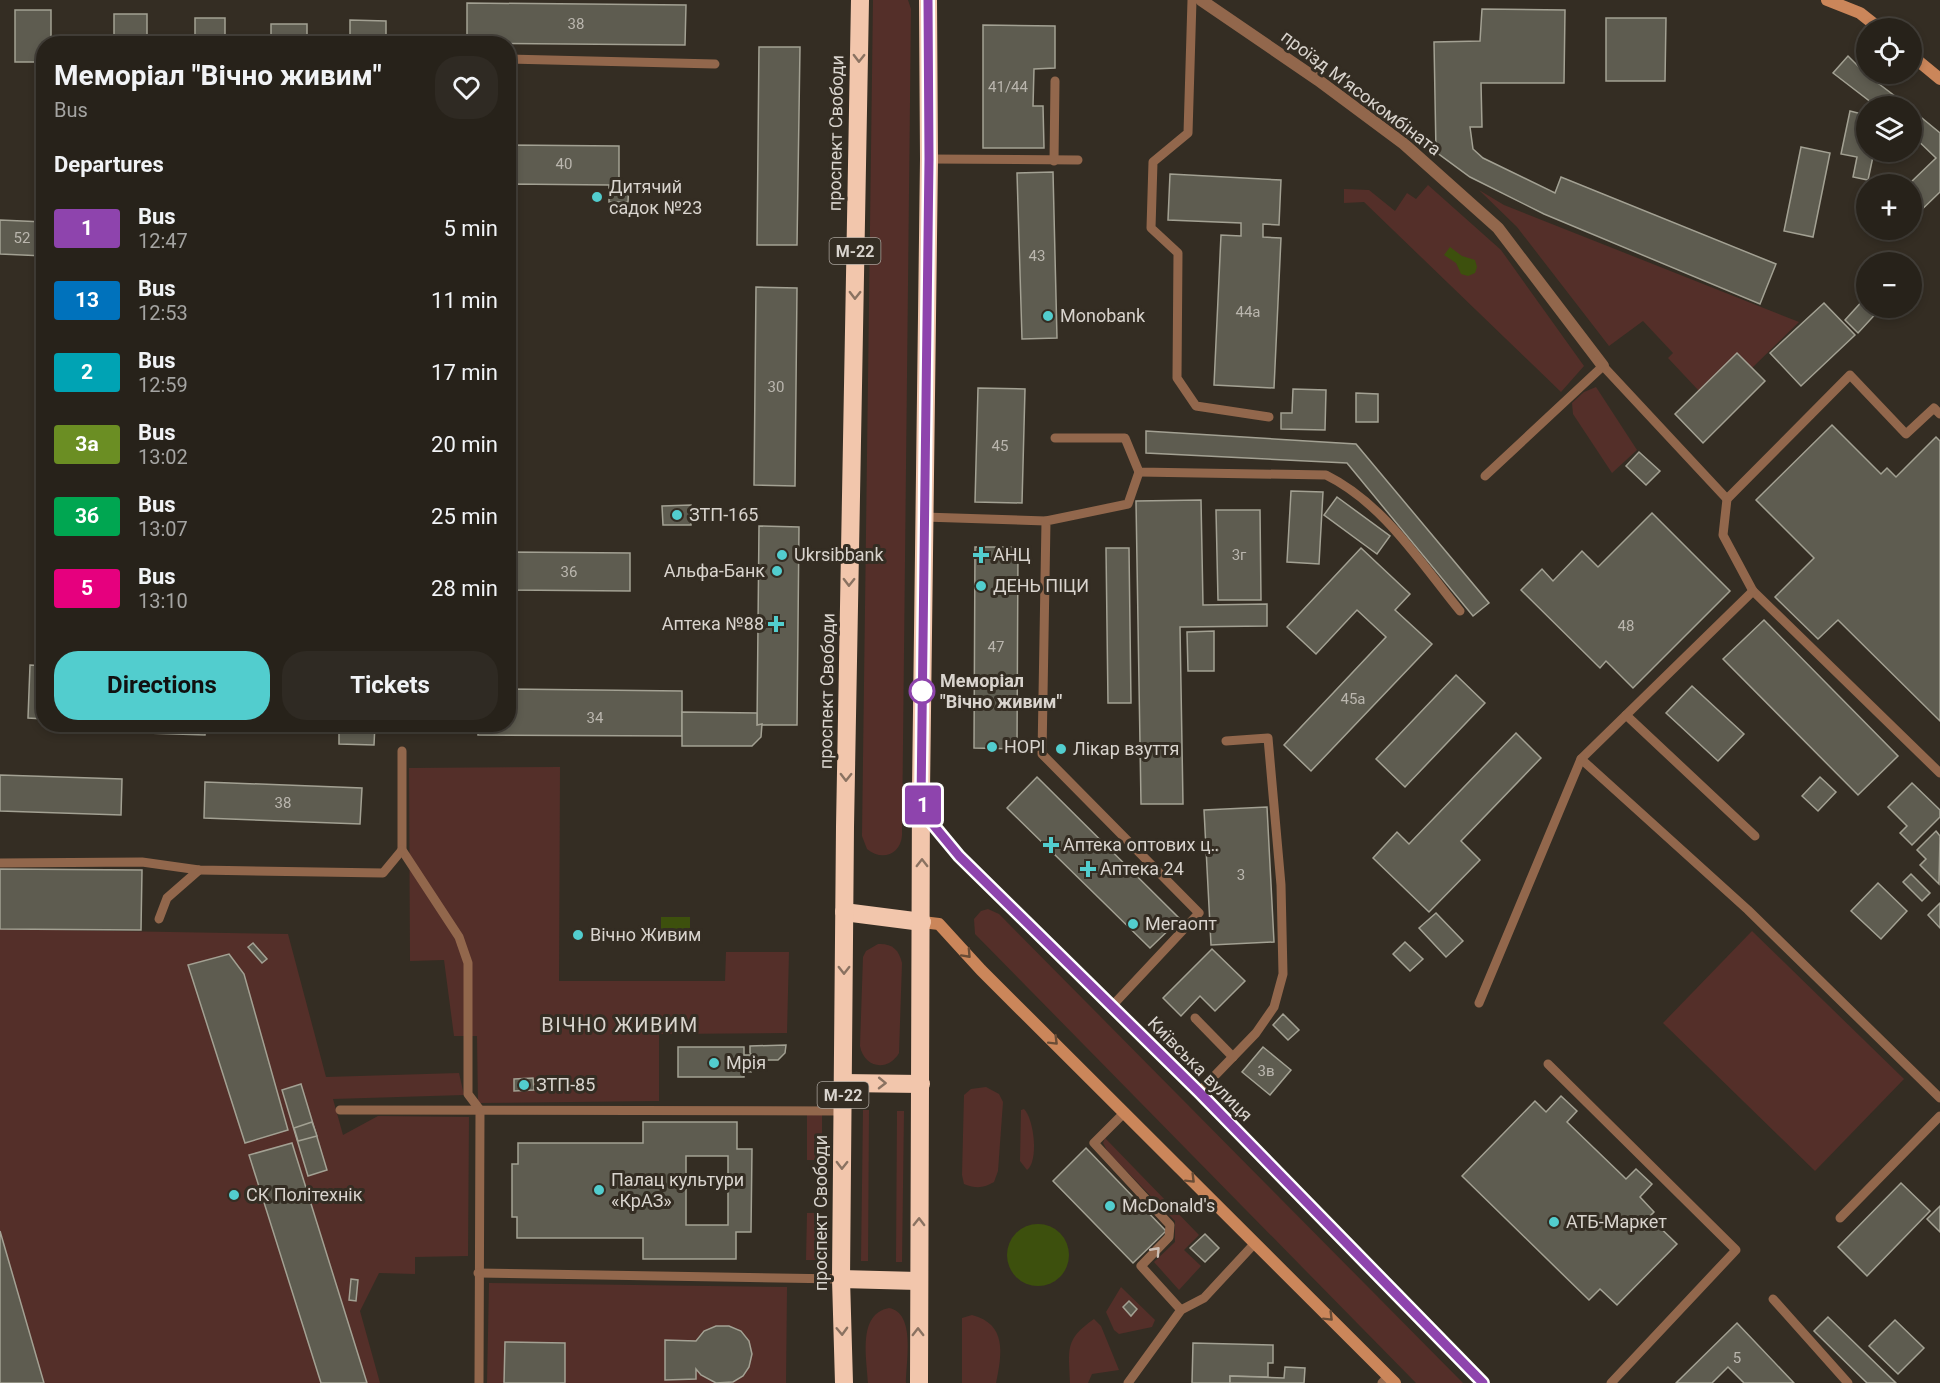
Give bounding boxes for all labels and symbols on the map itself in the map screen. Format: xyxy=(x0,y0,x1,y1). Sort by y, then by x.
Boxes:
house number: 38 xyxy=(568,15,584,33)
street label: проїзд Мʼясокомбіната xyxy=(1277,26,1445,159)
one-way arrow xyxy=(853,54,865,63)
street label: проспект Свободи xyxy=(824,55,847,211)
house number: 41/44 xyxy=(988,78,1029,96)
house number: 40 xyxy=(556,155,572,173)
place label: Дитячий садок №23 xyxy=(609,176,702,218)
marker: Дитячий садок №23 xyxy=(590,190,604,204)
house number: 52 xyxy=(14,229,30,247)
road number: М-22 xyxy=(830,238,880,264)
house number: 43 xyxy=(1029,247,1045,265)
one-way arrow xyxy=(848,291,861,300)
house number: 44а xyxy=(1235,303,1261,321)
place label: Monobank xyxy=(1060,305,1146,326)
marker: Monobank xyxy=(1041,309,1055,323)
house number: 30 xyxy=(768,378,784,396)
house number: 45 xyxy=(992,437,1008,455)
place label: ЗТП-165 xyxy=(689,504,758,525)
marker: ЗТП-165 xyxy=(670,508,684,522)
place label: Ukrsibbank xyxy=(794,544,885,565)
place label: АНЦ xyxy=(993,544,1031,565)
house number: 3г xyxy=(1232,546,1247,564)
marker: Ukrsibbank xyxy=(775,548,789,562)
marker: АНЦ xyxy=(974,548,988,562)
place label: Альфа-Банк xyxy=(664,560,765,581)
house number: 36 xyxy=(561,563,577,581)
marker: Альфа-Банк xyxy=(770,564,784,578)
place label: ДЕНЬ ПІЦИ xyxy=(993,575,1089,596)
one-way arrow xyxy=(843,577,856,586)
marker: ДЕНЬ ПІЦИ xyxy=(974,579,988,593)
place label: Аптека №88 xyxy=(662,613,764,634)
street label: проспект Свободи xyxy=(815,613,838,769)
marker: Аптека №88 xyxy=(769,617,783,631)
house number: 48 xyxy=(1618,617,1634,635)
house number: 47 xyxy=(988,638,1004,656)
place label: Меморіал "Вічно живим" xyxy=(940,670,1062,712)
marker: Меморіал "Вічно живим" xyxy=(909,678,935,704)
house number: 45а xyxy=(1340,690,1366,708)
house number: 34 xyxy=(587,709,604,727)
place label: НОРІ xyxy=(1004,736,1045,757)
place label: Лікар взуття xyxy=(1073,738,1179,759)
marker: НОРІ xyxy=(985,740,999,754)
marker: Лікар взуття xyxy=(1054,742,1068,756)
one-way arrow xyxy=(840,772,852,781)
line badge: 1 xyxy=(904,786,942,824)
house number: 38 xyxy=(275,794,291,812)
place label: Аптека оптових ц‥ xyxy=(1063,834,1219,855)
marker: Аптека оптових ц‥ xyxy=(1044,838,1058,852)
place label: Аптека 24 xyxy=(1100,858,1184,879)
one-way arrow xyxy=(916,859,928,868)
marker: Аптека 24 xyxy=(1081,862,1095,876)
house number: 3 xyxy=(1237,866,1245,884)
place label: Мегаопт xyxy=(1145,913,1217,934)
marker: Мегаопт xyxy=(1126,917,1140,931)
place label: Вічно Живим xyxy=(590,924,701,945)
marker: Вічно Живим xyxy=(571,928,585,942)
one-way arrow xyxy=(960,947,971,958)
one-way arrow xyxy=(838,966,850,975)
street label: Київська вулиця xyxy=(1144,1012,1257,1125)
district label: ВІЧНО ЖИВИМ xyxy=(541,1013,699,1037)
one-way arrow xyxy=(1046,1034,1057,1045)
place label: Мрія xyxy=(726,1052,766,1073)
marker: Мрія xyxy=(707,1056,721,1070)
house number: 3в xyxy=(1257,1062,1275,1080)
place label: ЗТП-85 xyxy=(536,1074,595,1095)
one-way arrow xyxy=(877,1077,886,1090)
marker: ЗТП-85 xyxy=(517,1078,531,1092)
road number: М-22 xyxy=(818,1082,868,1108)
street label: проспект Свободи xyxy=(810,1135,831,1291)
one-way arrow xyxy=(836,1161,848,1170)
place label: Палац культури «КрАЗ» xyxy=(611,1169,744,1211)
one-way arrow xyxy=(1184,1172,1195,1183)
marker: Палац культури «КрАЗ» xyxy=(592,1183,606,1197)
place label: СК Політехнік xyxy=(246,1184,363,1205)
marker: СК Політехнік xyxy=(227,1188,241,1202)
place label: McDonald's xyxy=(1122,1195,1215,1216)
marker: McDonald's xyxy=(1103,1199,1117,1213)
place label: АТБ-Маркет xyxy=(1566,1211,1667,1232)
marker: АТБ-Маркет xyxy=(1547,1215,1561,1229)
one-way arrow xyxy=(913,1218,925,1227)
one-way arrow xyxy=(1148,1247,1159,1258)
one-way arrow xyxy=(1322,1310,1333,1321)
one-way arrow xyxy=(836,1326,848,1335)
one-way arrow xyxy=(912,1327,925,1336)
house number: 5 xyxy=(1733,1349,1741,1367)

